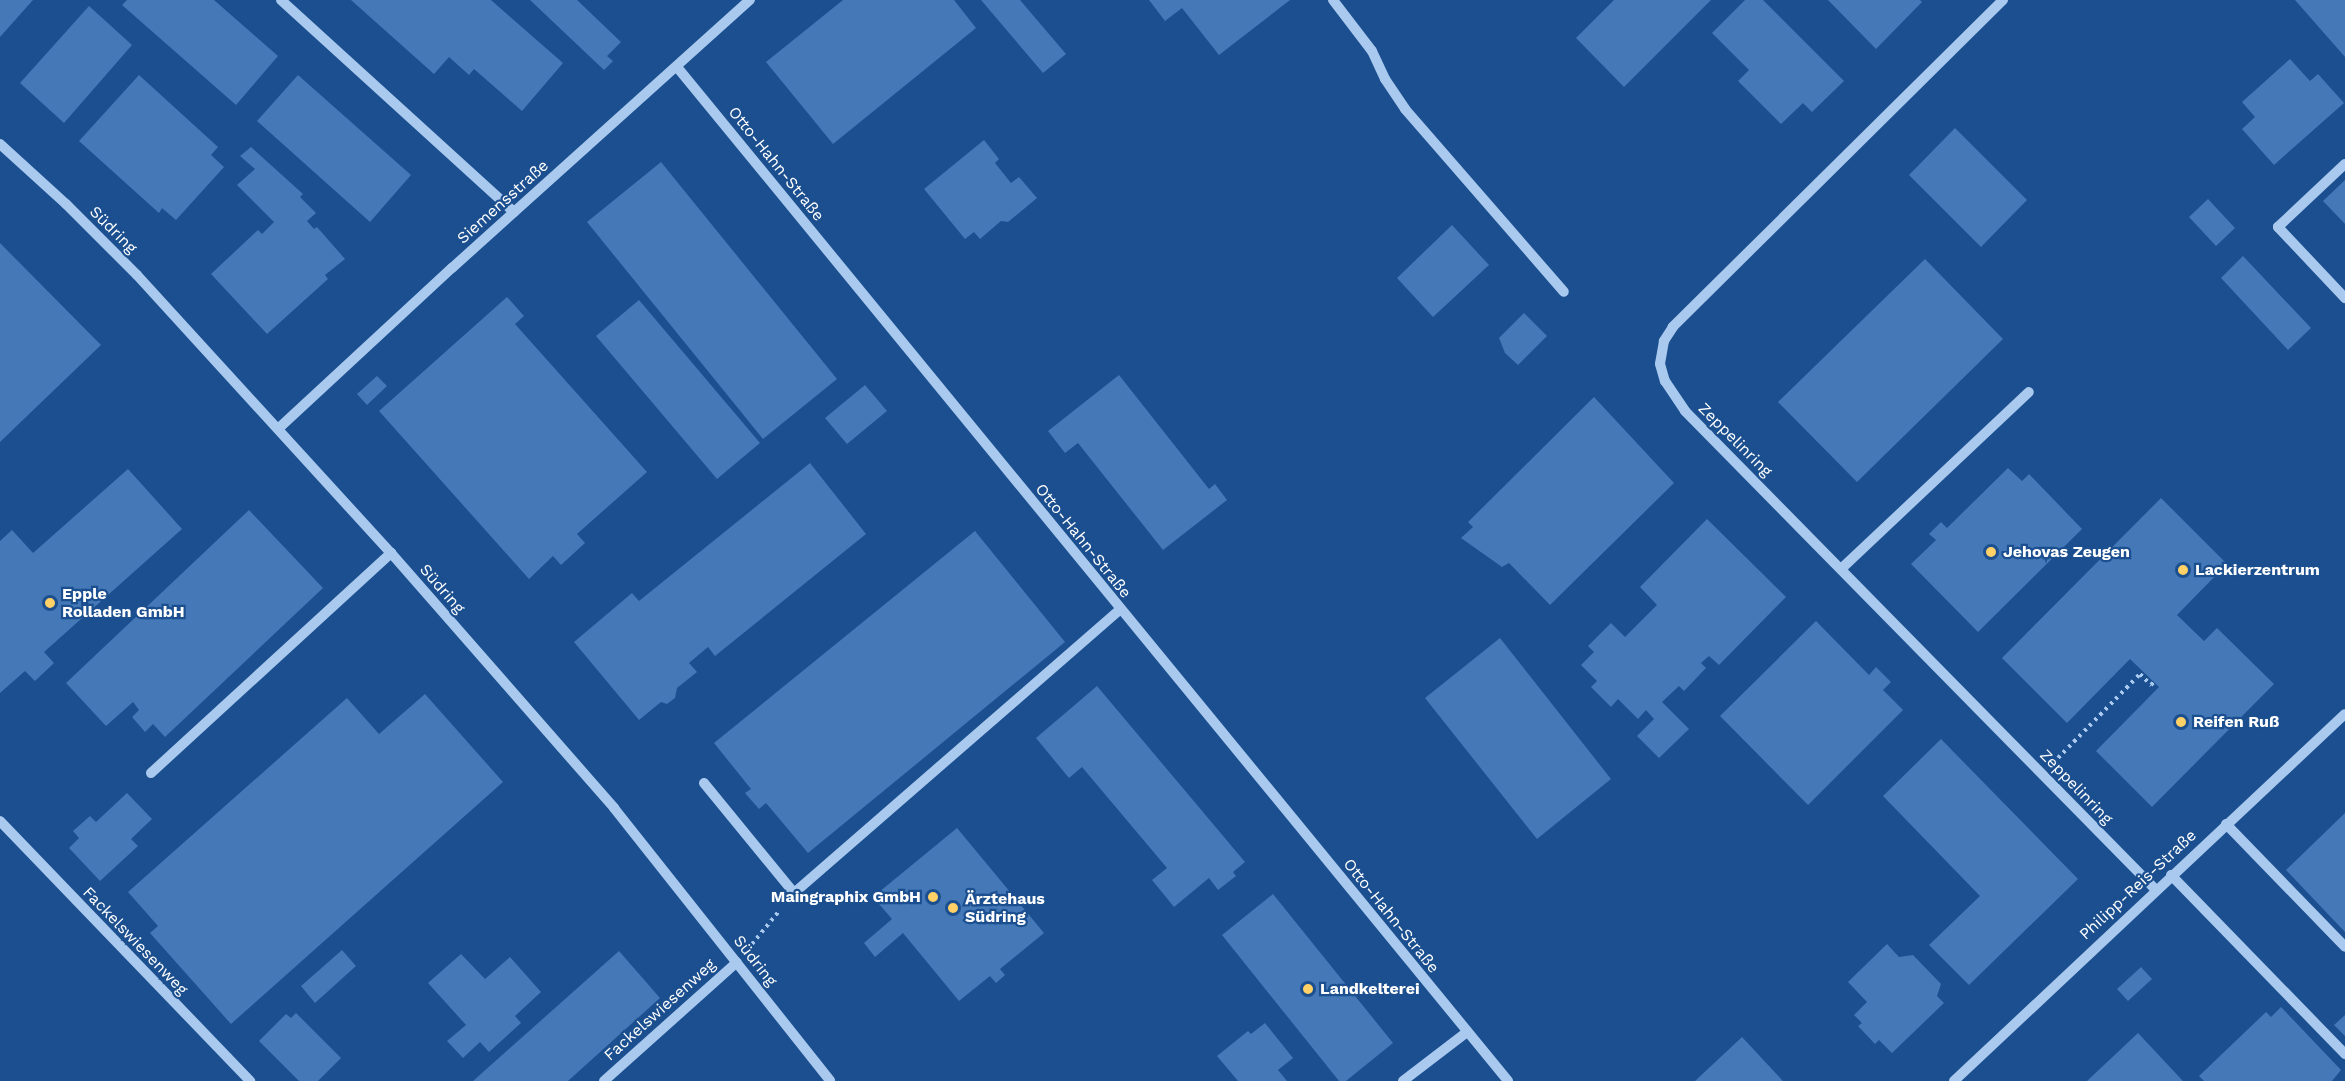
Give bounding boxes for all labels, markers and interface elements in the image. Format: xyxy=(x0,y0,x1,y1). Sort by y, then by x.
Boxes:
street label: Otto-Hahn-Straße xyxy=(724,103,828,225)
street label: Siemensstraße xyxy=(453,156,553,248)
street label: Südring xyxy=(85,202,141,258)
street label: Zeppelinring xyxy=(1694,399,1776,481)
street label: Otto-Hahn-Straße xyxy=(1031,480,1135,602)
place label: Jehovas Zeugen xyxy=(2003,542,2130,562)
marker: Jehovas Zeugen xyxy=(1984,545,1998,559)
street label: Südring xyxy=(415,560,469,618)
place label: Lackierzentrum xyxy=(2195,560,2320,580)
marker: Lackierzentrum xyxy=(2176,563,2190,577)
place label: Epple Rolladen GmbH xyxy=(62,584,185,622)
marker: Epple Rolladen GmbH xyxy=(43,596,57,610)
place label: Reifen Ruß xyxy=(2193,712,2279,732)
marker: Reifen Ruß xyxy=(2174,715,2188,729)
street label: Zeppelinring xyxy=(2036,746,2116,828)
street label: Philipp-Reis-Straße xyxy=(2076,826,2200,944)
street label: Otto-Hahn-Straße xyxy=(1339,855,1443,977)
street label: Fackelswiesenweg xyxy=(78,883,192,999)
place label: Maingraphix GmbH xyxy=(771,887,921,907)
place label: Ärztehaus Südring xyxy=(965,889,1045,927)
marker: Maingraphix GmbH xyxy=(926,890,940,904)
marker: Ärztehaus Südring xyxy=(946,901,960,915)
street label: Südring xyxy=(729,932,781,990)
street label: Fackelswiesenweg xyxy=(600,955,720,1065)
place label: Landkelterei xyxy=(1320,979,1420,999)
marker: Landkelterei xyxy=(1301,982,1315,996)

